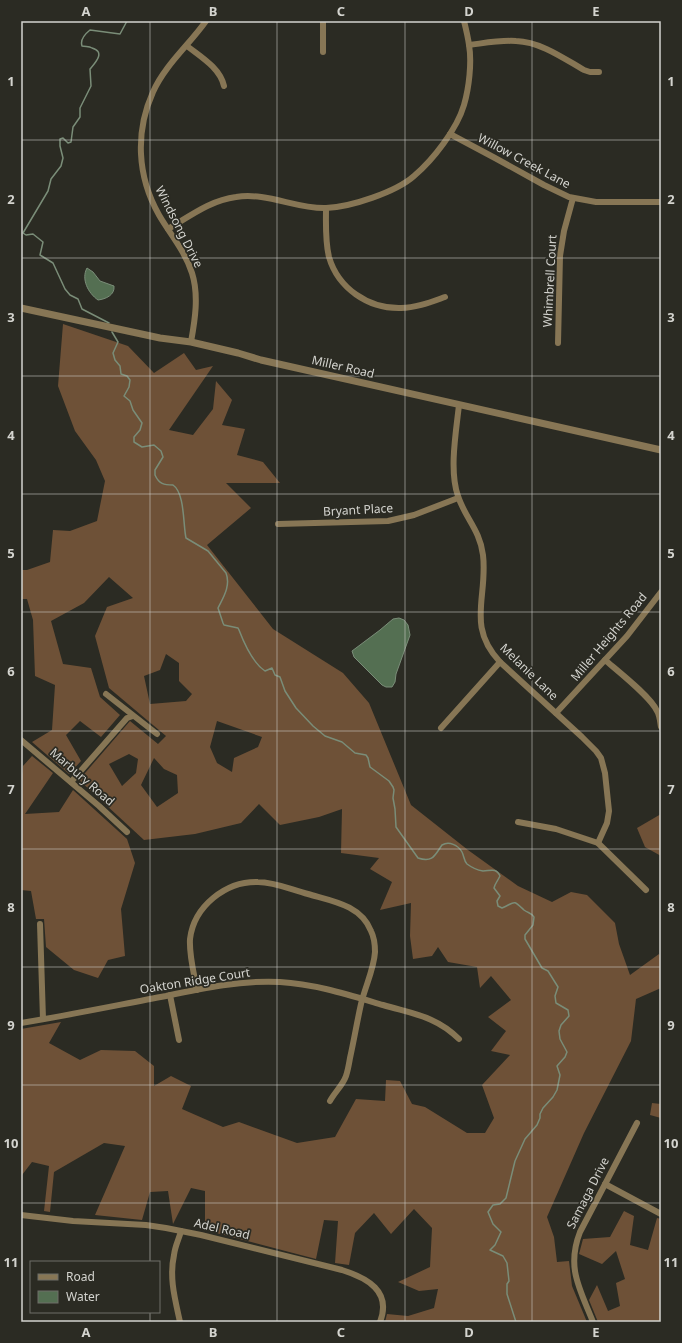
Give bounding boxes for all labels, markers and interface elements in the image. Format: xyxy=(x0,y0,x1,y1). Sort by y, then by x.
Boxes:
text: A xyxy=(82,2,91,20)
text: B xyxy=(209,2,217,20)
text: C xyxy=(337,2,345,20)
text: D xyxy=(464,2,474,20)
text: E xyxy=(592,2,600,20)
text: 1 xyxy=(7,72,15,90)
text: 1 xyxy=(667,72,675,90)
street label: Willow Creek Lane xyxy=(475,129,574,192)
street label: Windsong Drive xyxy=(152,183,207,271)
text: 2 xyxy=(7,190,15,208)
text: 2 xyxy=(667,190,675,208)
street label: Whimbrell Court xyxy=(539,234,560,328)
text: 3 xyxy=(7,308,15,326)
text: 3 xyxy=(667,308,675,326)
street label: Miller Road xyxy=(310,351,376,382)
text: 4 xyxy=(7,426,15,444)
text: 4 xyxy=(667,426,675,444)
street label: Bryant Place xyxy=(323,499,394,520)
text: 5 xyxy=(7,544,15,562)
text: 5 xyxy=(667,544,675,562)
street label: Miller Heights Road xyxy=(567,589,651,685)
street label: Melanie Lane xyxy=(496,639,562,704)
text: 6 xyxy=(7,662,15,680)
text: 6 xyxy=(667,662,675,680)
street label: Marbury Road xyxy=(46,744,118,809)
text: 7 xyxy=(7,780,15,798)
text: 7 xyxy=(667,780,675,798)
text: 8 xyxy=(7,898,15,916)
text: 8 xyxy=(667,898,675,916)
street label: Oakton Ridge Court xyxy=(139,963,252,998)
text: 9 xyxy=(7,1016,15,1034)
text: 9 xyxy=(667,1016,675,1034)
text: 10 xyxy=(4,1134,18,1152)
text: 10 xyxy=(664,1134,678,1152)
street label: Samaga Drive xyxy=(562,1154,613,1231)
street label: Adel Road xyxy=(192,1214,252,1243)
text: 11 xyxy=(4,1253,18,1271)
text: 11 xyxy=(664,1253,678,1271)
legend xyxy=(30,1261,160,1313)
text: Road xyxy=(66,1268,95,1285)
text: Water xyxy=(66,1288,100,1305)
text: A xyxy=(82,1323,91,1341)
text: B xyxy=(209,1323,217,1341)
text: C xyxy=(337,1323,345,1341)
text: D xyxy=(464,1323,474,1341)
text: E xyxy=(592,1323,600,1341)

